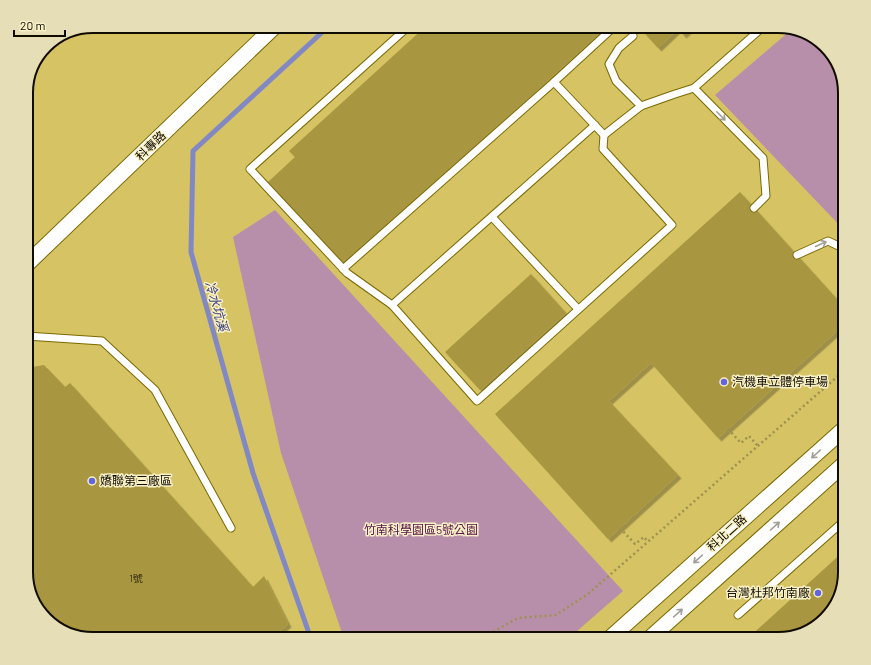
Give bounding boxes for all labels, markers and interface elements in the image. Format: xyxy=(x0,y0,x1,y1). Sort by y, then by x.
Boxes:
scale bar xyxy=(14,12,65,38)
text: 20 m xyxy=(20,18,46,32)
one-way arrow xyxy=(716,111,726,121)
street label: 科專路 xyxy=(132,128,168,163)
one-way arrow xyxy=(815,240,827,247)
water label: 冷水坑溪 xyxy=(202,279,232,335)
place label: 汽機車立體停車場 xyxy=(732,374,828,388)
marker: 汽機車立體停車場 xyxy=(719,377,729,387)
one-way arrow xyxy=(811,449,821,458)
place label: 嬌聯第三廠區 xyxy=(100,473,172,487)
marker: 嬌聯第三廠區 xyxy=(87,476,97,486)
street label: 科北二路 xyxy=(704,511,749,554)
one-way arrow xyxy=(770,521,780,531)
park label: 竹南科學園區5號公園 xyxy=(364,522,478,536)
one-way arrow xyxy=(693,554,703,564)
house number: 1號 xyxy=(129,572,143,584)
place label: 台灣杜邦竹南廠 xyxy=(726,585,810,599)
marker: 台灣杜邦竹南廠 xyxy=(813,588,823,598)
one-way arrow xyxy=(673,608,683,618)

